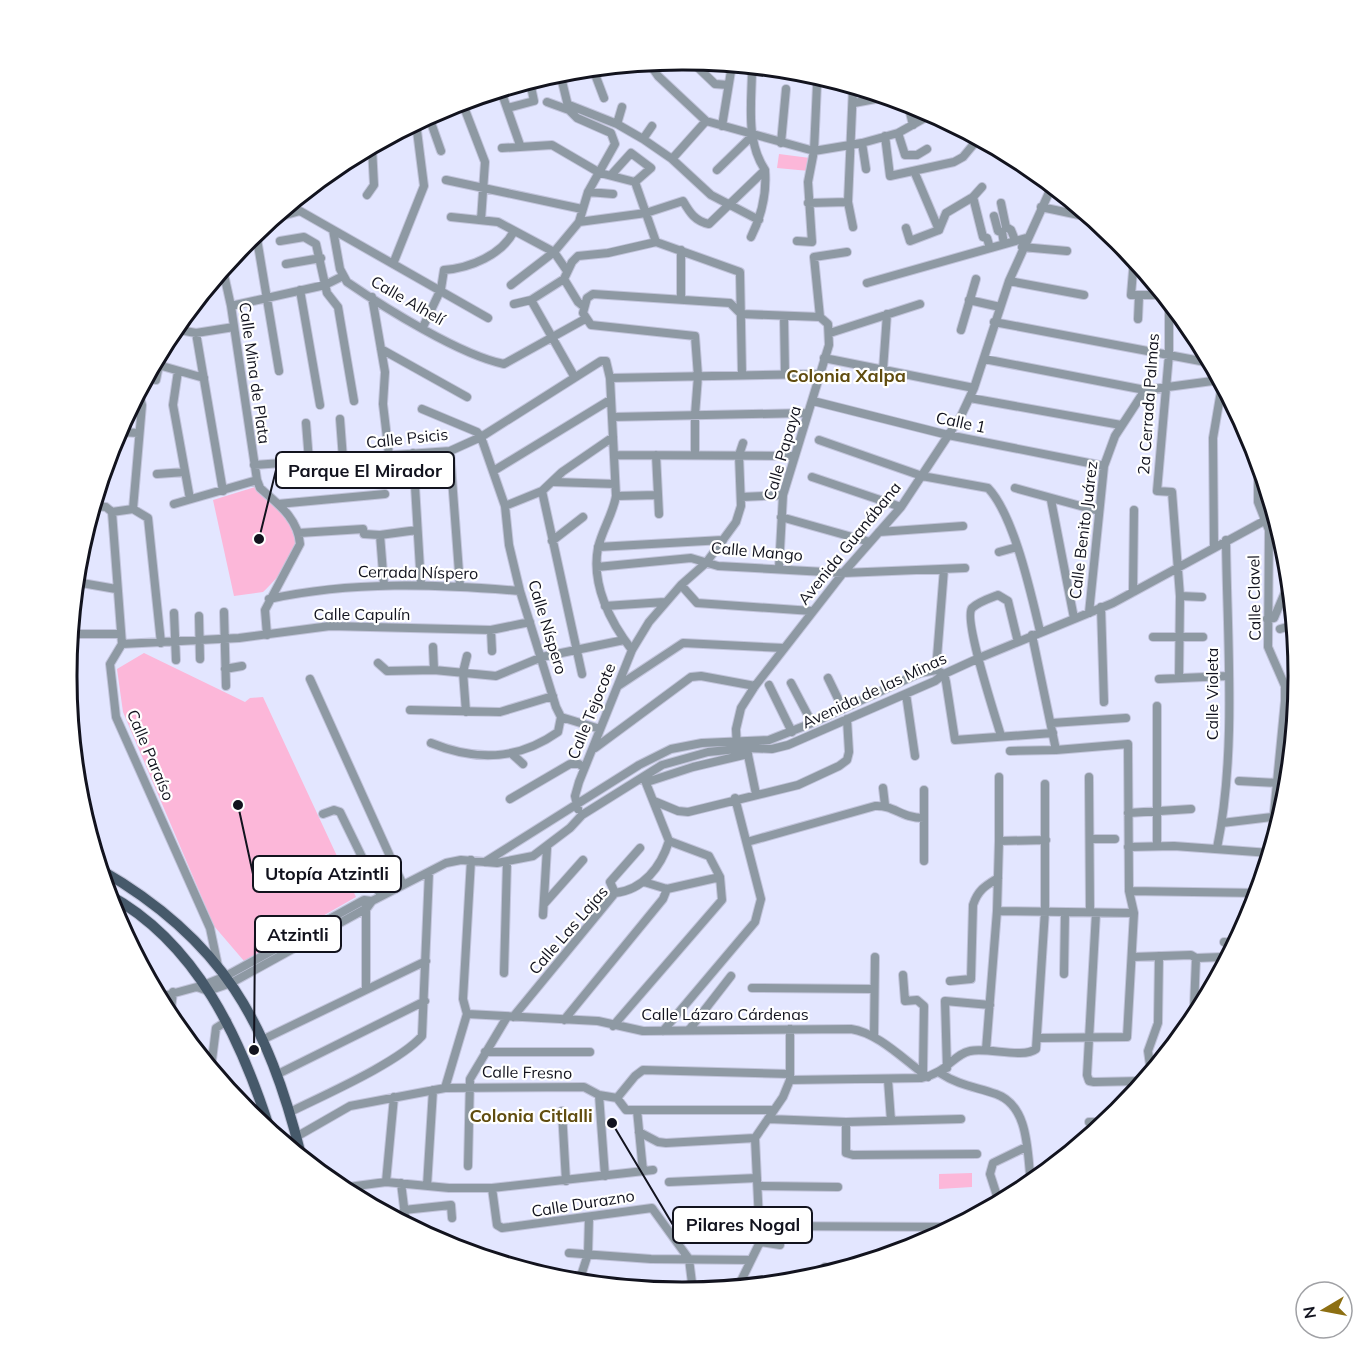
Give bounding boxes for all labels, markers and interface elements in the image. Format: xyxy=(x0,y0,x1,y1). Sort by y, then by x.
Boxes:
street label: Calle Alhelí xyxy=(367,271,450,330)
street label: Calle Mina de Plata xyxy=(235,301,275,445)
street label: 2a Cerrada Palmas xyxy=(1133,332,1163,476)
district label: Colonia Xalpa xyxy=(786,364,906,387)
street label: Calle Papaya xyxy=(759,403,805,503)
street label: Calle 1 xyxy=(934,407,988,437)
street label: Calle Psicis xyxy=(365,424,449,452)
callout: Parque El Mirador xyxy=(276,452,454,488)
text: Parque El Mirador xyxy=(288,459,443,482)
street label: Calle Benito Juárez xyxy=(1065,460,1101,600)
street label: Avenida Guanábana xyxy=(793,477,905,609)
street label: Calle Mango xyxy=(710,537,804,565)
street label: Calle Clavel xyxy=(1243,555,1265,641)
street label: Cerrada Níspero xyxy=(358,561,478,583)
street label: Calle Níspero xyxy=(524,577,572,677)
street label: Calle Capulín xyxy=(314,604,410,624)
street label: Avenida de las Minas xyxy=(798,648,950,732)
street label: Calle Violeta xyxy=(1202,648,1222,740)
street label: Calle Tejocote xyxy=(563,660,619,762)
street label: Calle Paraíso xyxy=(123,707,179,803)
callout: Utopía Atzintli xyxy=(253,856,401,892)
text: Utopía Atzintli xyxy=(265,862,389,885)
street label: Calle Las Lajas xyxy=(524,882,612,978)
callout: Atzintli xyxy=(255,916,341,952)
text: Atzintli xyxy=(267,923,329,946)
street label: Calle Lázaro Cárdenas xyxy=(641,1004,809,1024)
street label: Calle Fresno xyxy=(482,1061,572,1083)
district label: Colonia Citlalli xyxy=(469,1104,593,1127)
street label: Calle Durazno xyxy=(530,1185,636,1221)
callout: Pilares Nogal xyxy=(673,1207,812,1243)
text: Pilares Nogal xyxy=(686,1213,800,1236)
north arrow xyxy=(1294,1280,1354,1340)
text: N xyxy=(1298,1305,1320,1320)

